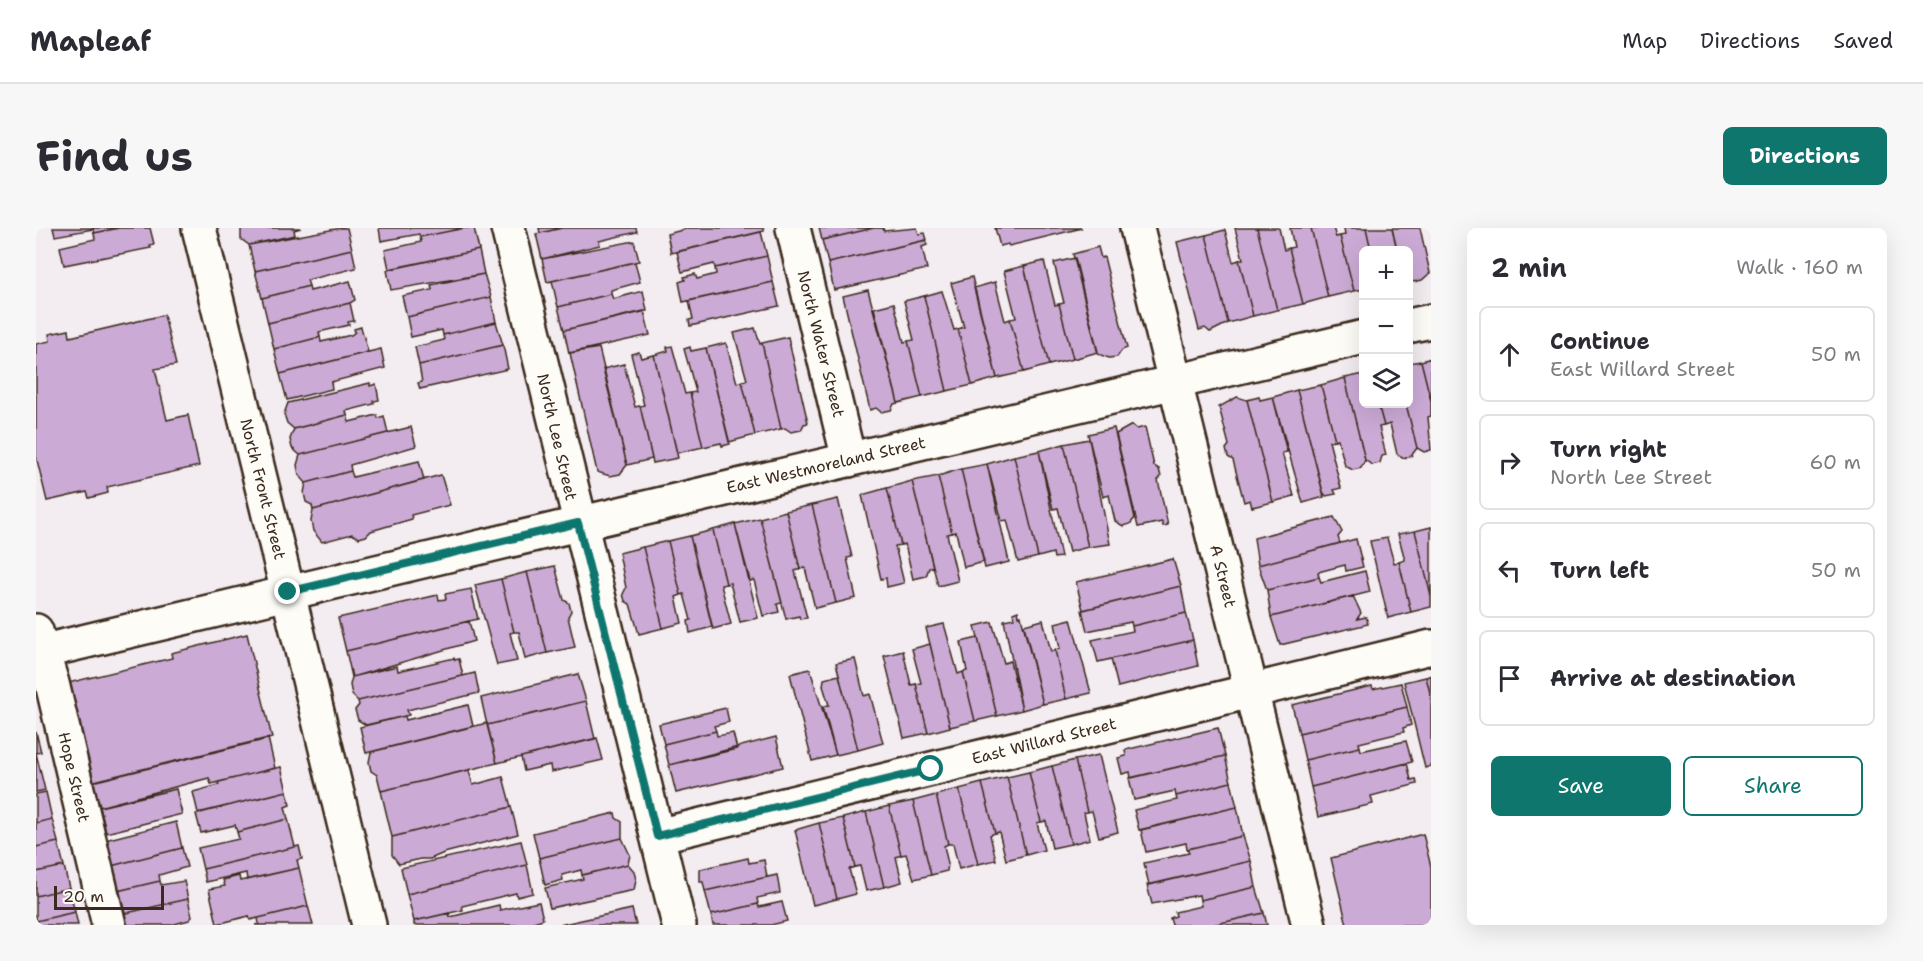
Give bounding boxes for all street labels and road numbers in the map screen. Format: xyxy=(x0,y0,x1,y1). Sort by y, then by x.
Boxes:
street label: North Water Street xyxy=(793,268,849,420)
street label: North Lee Street xyxy=(532,371,582,503)
street label: North Front Street xyxy=(235,416,291,562)
street label: East Westmoreland Street xyxy=(724,432,928,498)
street label: A Street xyxy=(1205,542,1241,610)
street label: East Willard Street xyxy=(970,713,1118,769)
street label: Hope Street xyxy=(53,730,95,824)

